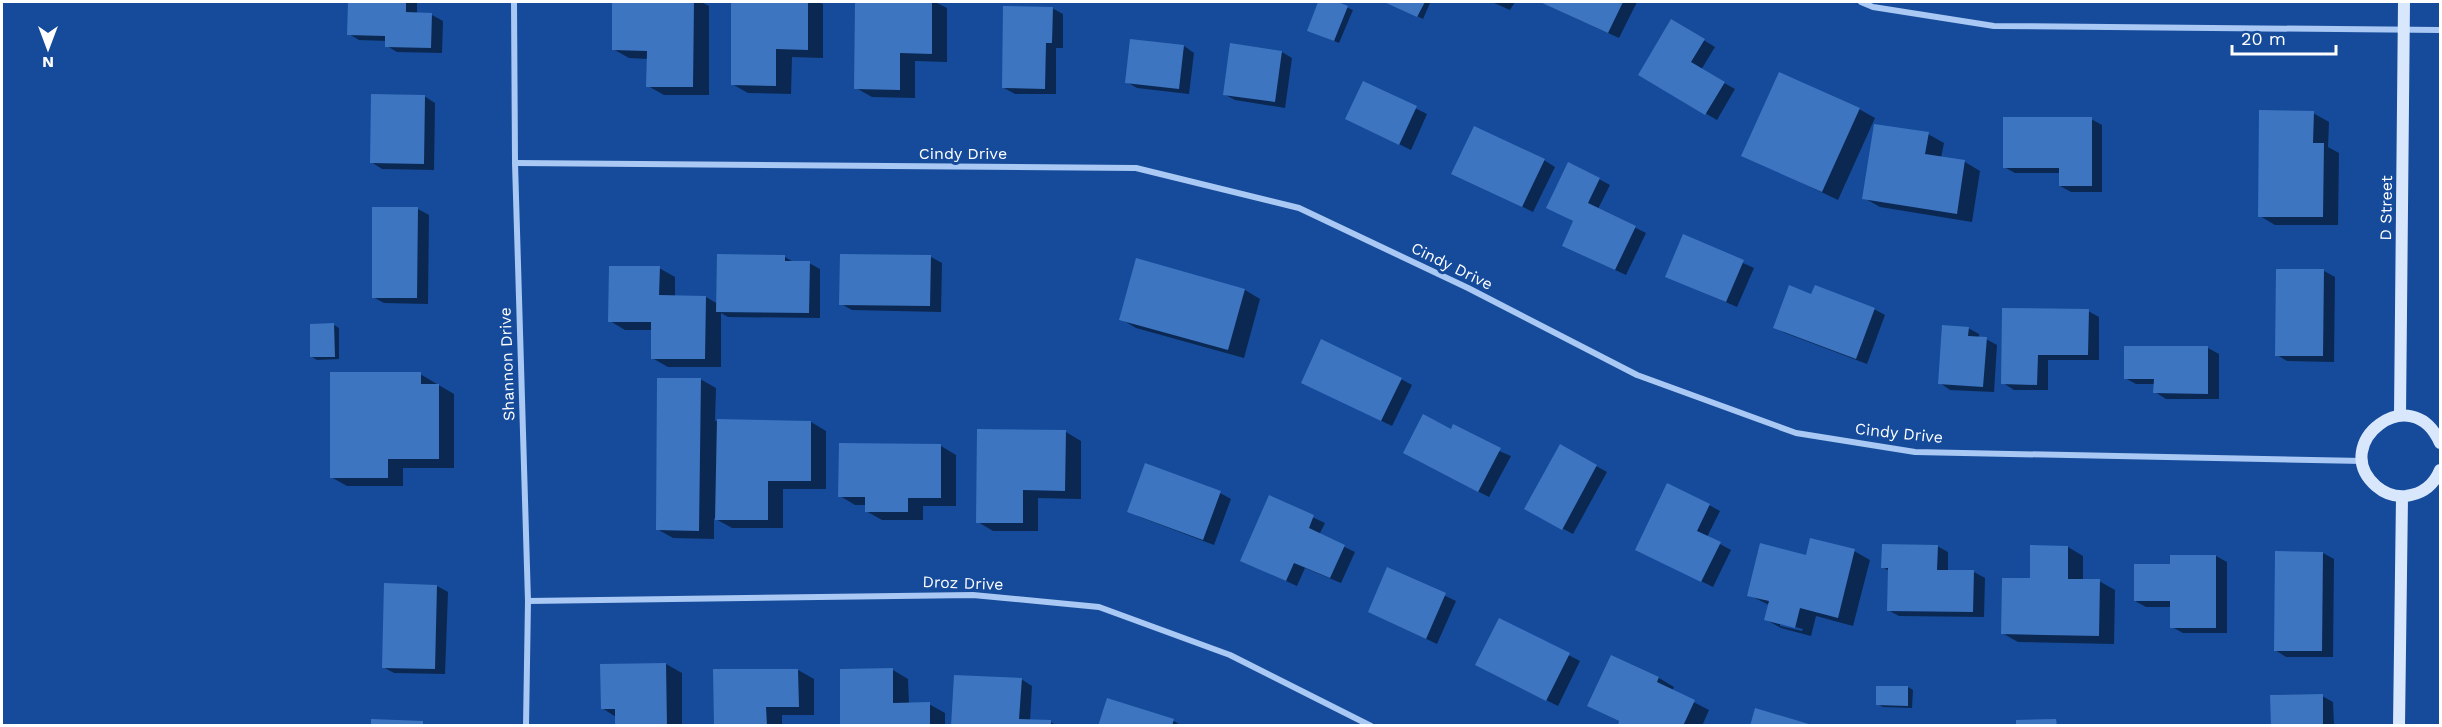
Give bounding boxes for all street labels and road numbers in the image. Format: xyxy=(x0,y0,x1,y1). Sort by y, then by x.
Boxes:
street label: Cindy Drive xyxy=(919,144,1007,163)
street label: D Street xyxy=(2376,175,2396,241)
street label: Cindy Drive xyxy=(1408,238,1496,294)
street label: Shannon Drive xyxy=(496,307,518,421)
street label: Cindy Drive xyxy=(1854,419,1944,447)
street label: Droz Drive xyxy=(922,572,1004,594)

